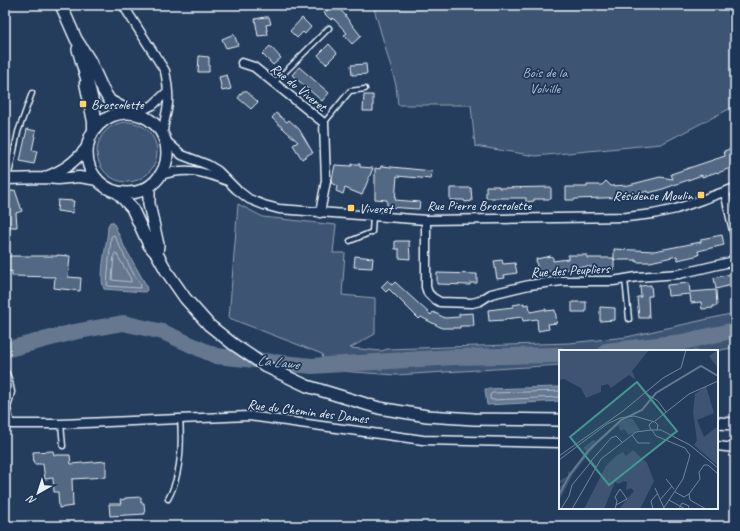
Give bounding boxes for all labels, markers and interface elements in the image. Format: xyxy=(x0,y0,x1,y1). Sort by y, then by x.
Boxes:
street label: Rue du Viveret xyxy=(267,60,331,116)
park label: Bois de la Volville xyxy=(523,64,568,97)
place label: Brossolette xyxy=(91,96,145,113)
marker: Brossolette xyxy=(78,99,88,109)
place label: Résidence Moulin xyxy=(613,187,694,204)
marker: Résidence Moulin xyxy=(696,190,706,200)
street label: Rue Pierre Brossolette xyxy=(427,197,533,214)
place label: Viveret xyxy=(359,200,394,217)
marker: Viveret xyxy=(346,203,356,213)
street label: Rue des Peupliers xyxy=(530,260,611,281)
inset map xyxy=(559,350,718,509)
water label: La Lawe xyxy=(256,351,302,374)
street label: Rue du Chemin des Dames xyxy=(247,396,370,427)
north arrow xyxy=(18,473,58,513)
text: N xyxy=(23,492,39,508)

